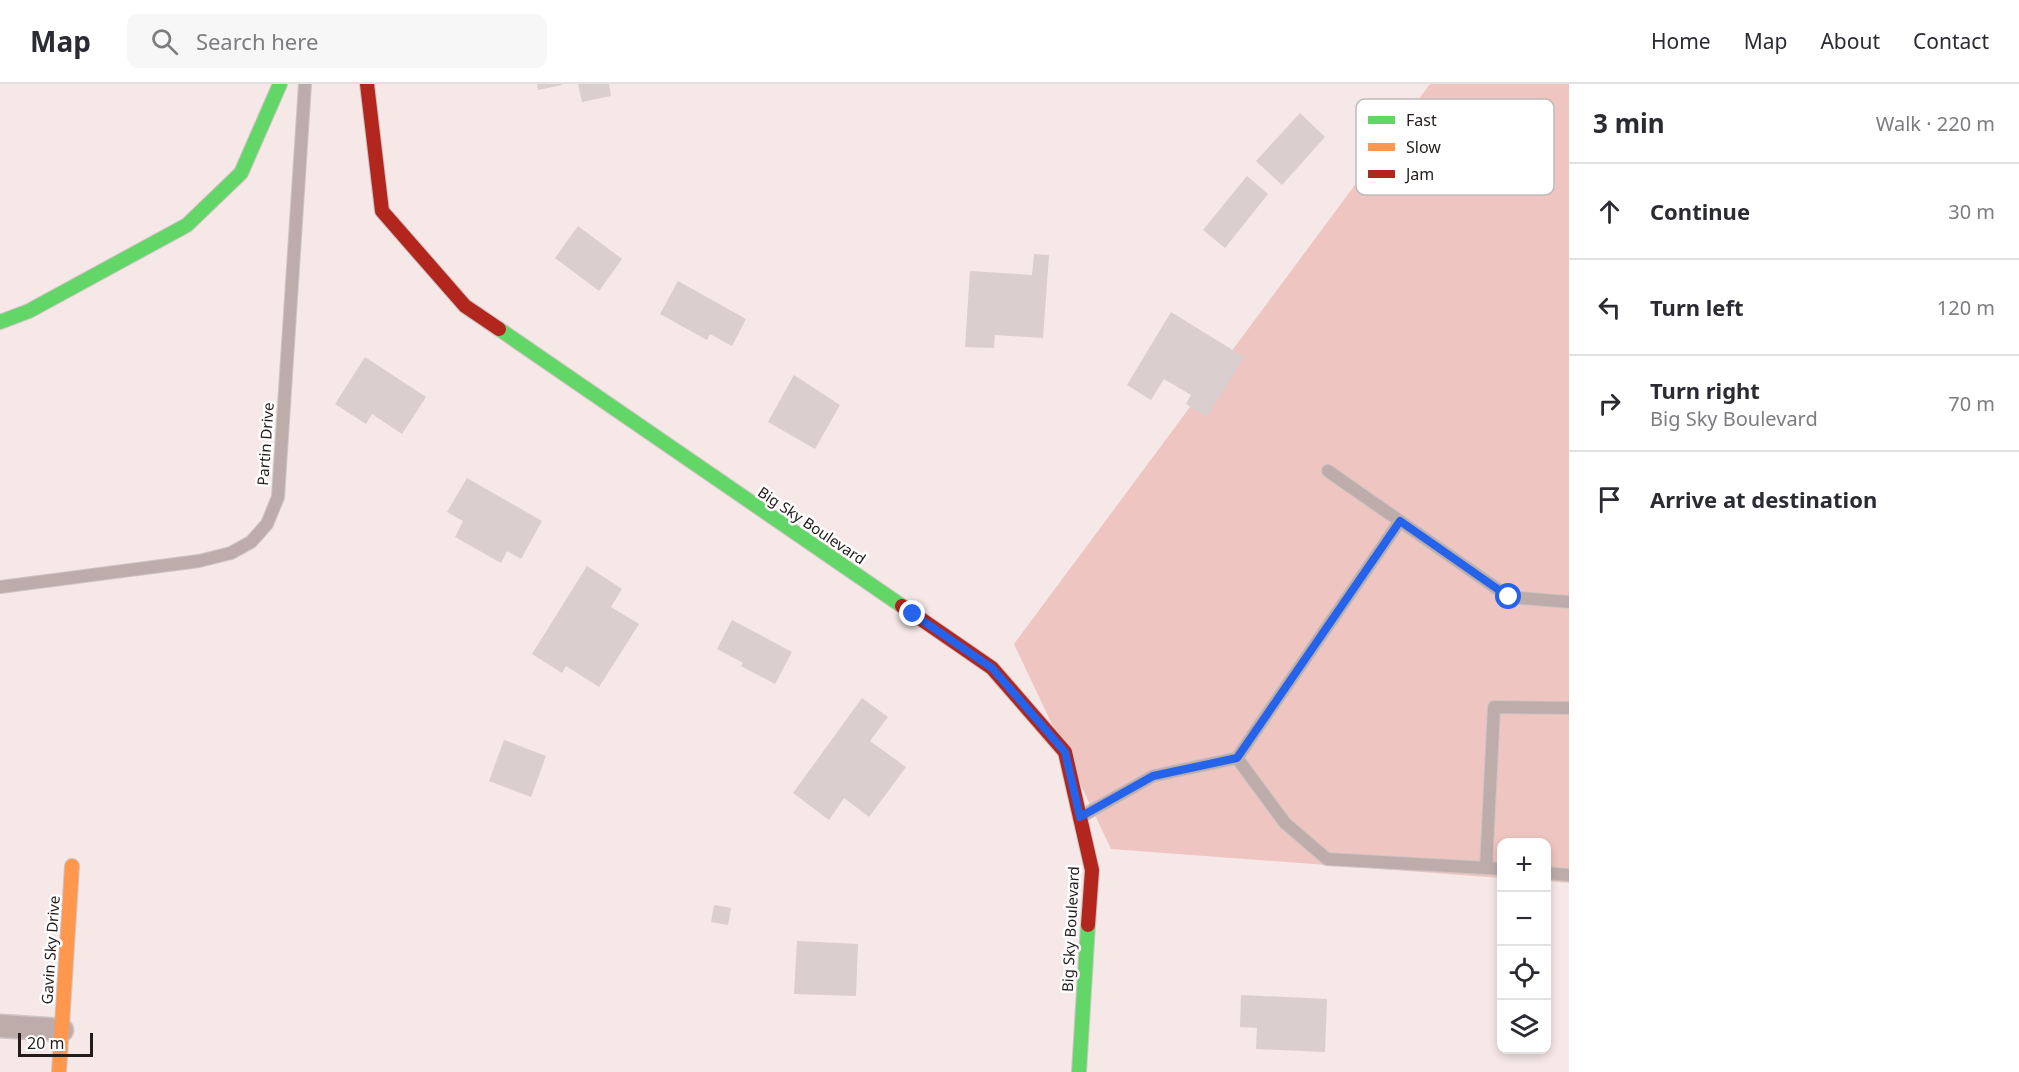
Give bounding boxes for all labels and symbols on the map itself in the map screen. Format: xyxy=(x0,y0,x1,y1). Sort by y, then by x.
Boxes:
legend xyxy=(1356,99,1554,195)
text: Fast xyxy=(1406,109,1437,131)
text: Slow xyxy=(1406,136,1441,158)
text: Jam xyxy=(1404,163,1434,185)
street label: Partin Drive xyxy=(252,402,278,486)
street label: Big Sky Boulevard xyxy=(754,482,870,568)
route start xyxy=(1495,583,1521,609)
route end xyxy=(899,600,925,626)
street label: Big Sky Boulevard xyxy=(1057,866,1083,992)
street label: Gavin Sky Drive xyxy=(36,895,64,1005)
scale bar xyxy=(18,1030,93,1058)

